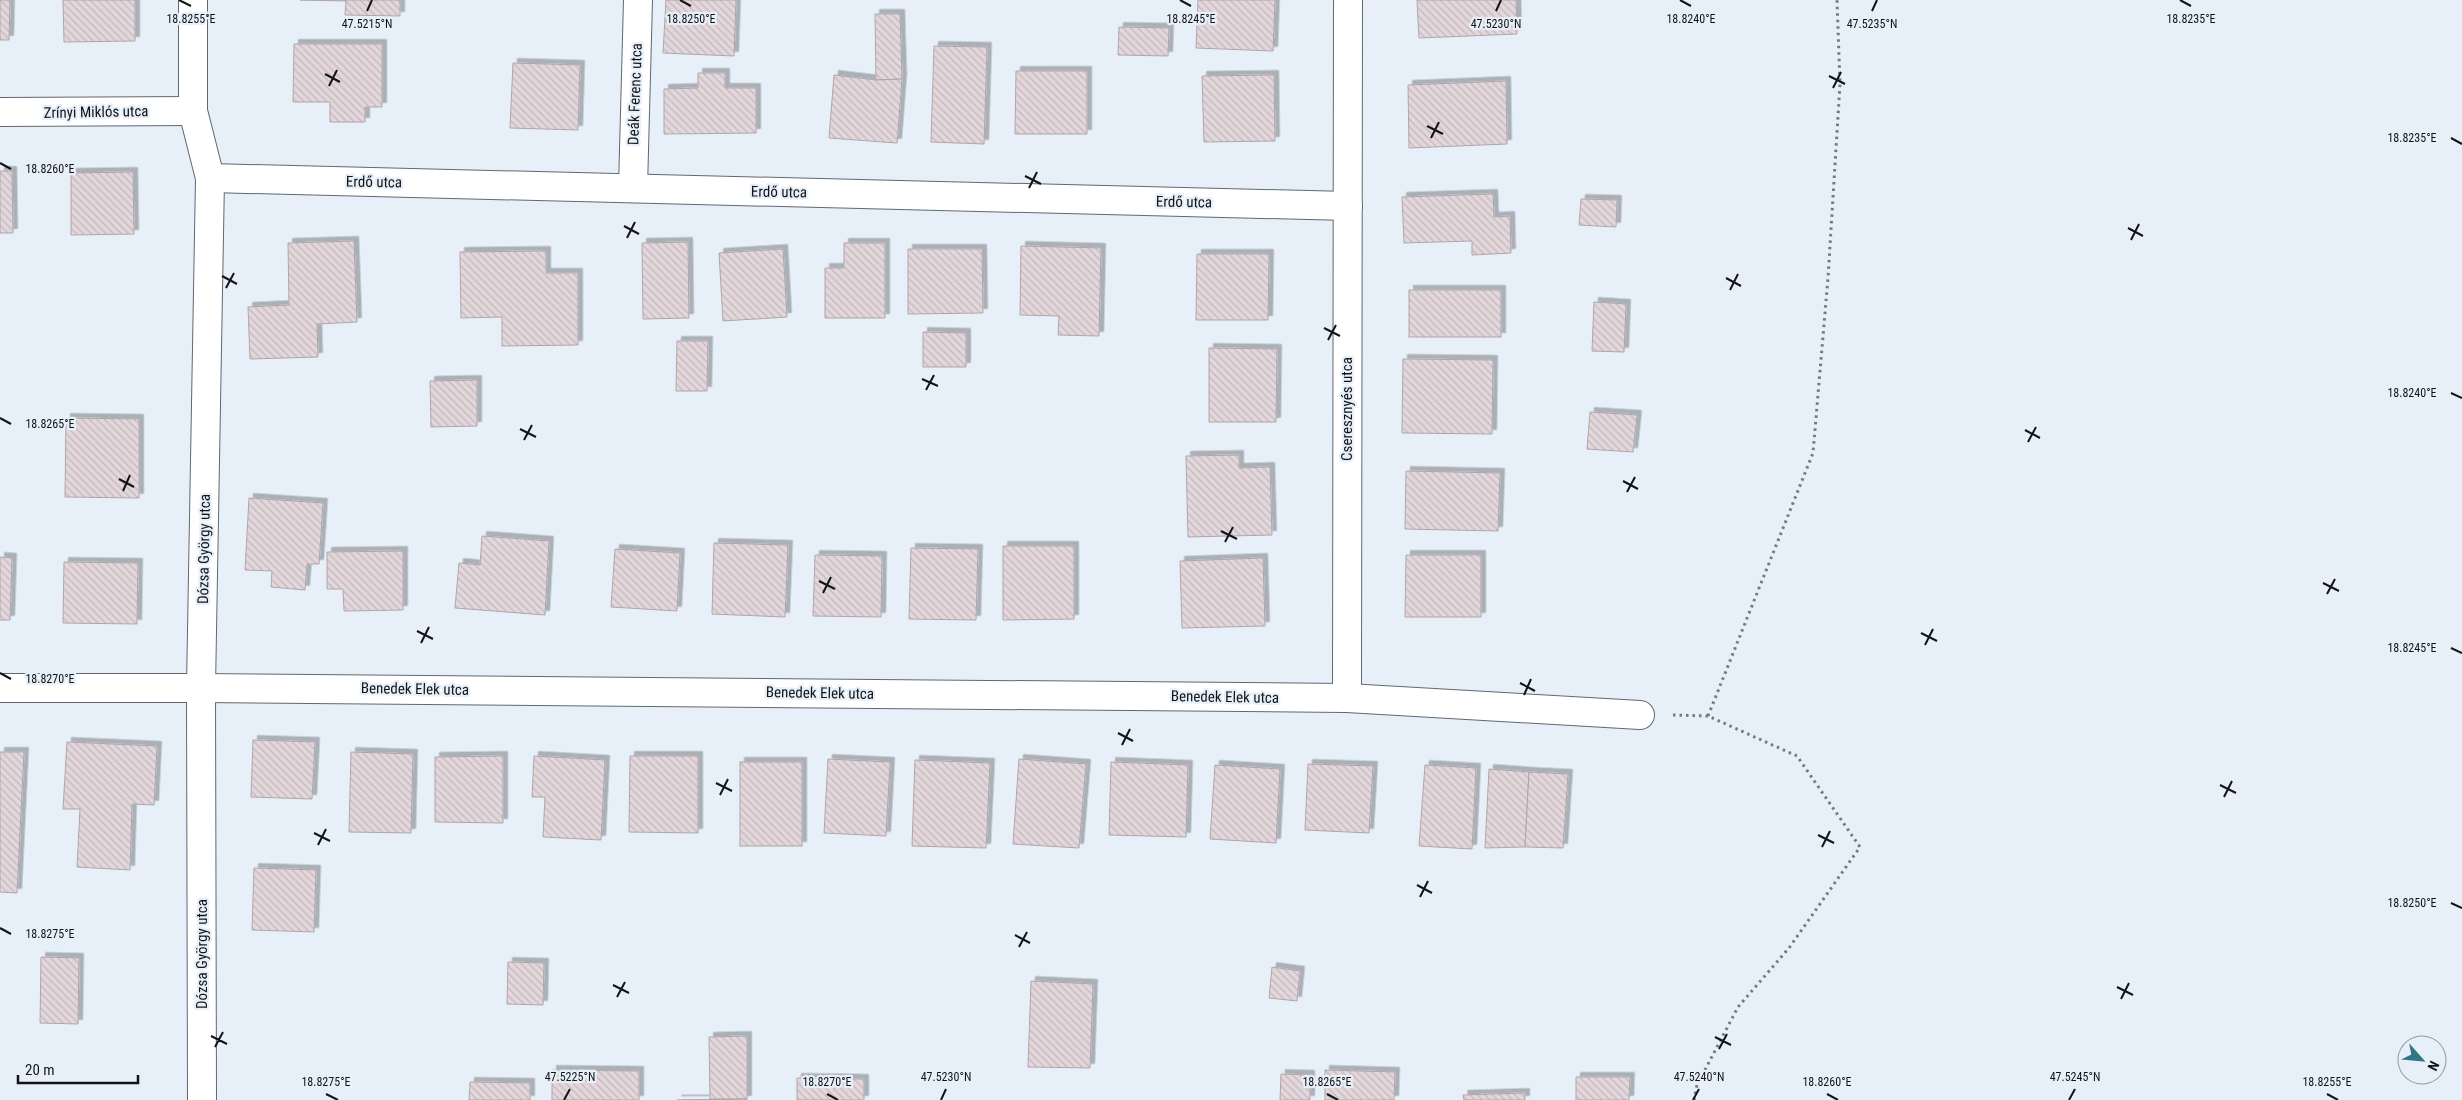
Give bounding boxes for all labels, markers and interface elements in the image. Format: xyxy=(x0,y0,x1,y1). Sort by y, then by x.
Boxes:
text: 18.8255°E xyxy=(166,12,216,26)
text: 18.8250°E xyxy=(666,12,716,26)
text: 18.8245°E xyxy=(1166,12,1216,26)
text: 18.8240°E xyxy=(1666,12,1716,26)
text: 18.8235°E xyxy=(2166,12,2216,26)
text: 47.5215°N xyxy=(342,17,392,31)
text: 47.5230°N xyxy=(1471,17,1521,31)
text: 47.5235°N xyxy=(1847,17,1897,31)
street label: Deák Ferenc utca xyxy=(624,43,646,145)
street label: Zrínyi Miklós utca xyxy=(43,102,149,122)
text: 18.8235°E xyxy=(2387,131,2437,145)
text: 18.8260°E xyxy=(25,162,75,176)
street label: Erdő utca xyxy=(346,173,402,191)
street label: Erdő utca xyxy=(751,183,807,201)
street label: Erdő utca xyxy=(1156,193,1212,211)
street label: Cseresznyés utca xyxy=(1338,357,1356,461)
text: 18.8240°E xyxy=(2387,386,2437,400)
text: 18.8265°E xyxy=(25,417,75,431)
street label: Dózsa György utca xyxy=(194,494,214,604)
text: 18.8245°E xyxy=(2387,641,2437,655)
text: 18.8270°E xyxy=(25,672,75,686)
street label: Benedek Elek utca xyxy=(361,679,469,699)
street label: Benedek Elek utca xyxy=(766,683,874,703)
street label: Benedek Elek utca xyxy=(1171,687,1279,707)
text: 18.8250°E xyxy=(2387,896,2437,910)
street label: Dózsa György utca xyxy=(193,899,211,1009)
text: 18.8275°E xyxy=(25,927,75,941)
north arrow xyxy=(2397,1035,2447,1085)
scale bar xyxy=(18,1052,138,1084)
text: N xyxy=(2425,1058,2443,1073)
text: 20 m xyxy=(25,1061,55,1079)
text: 47.5225°N xyxy=(545,1070,595,1084)
text: 47.5230°N xyxy=(921,1070,971,1084)
text: 47.5240°N xyxy=(1674,1070,1724,1084)
text: 47.5245°N xyxy=(2050,1070,2100,1084)
text: 18.8275°E xyxy=(301,1075,351,1089)
text: 18.8270°E xyxy=(802,1075,852,1089)
text: 18.8265°E xyxy=(1302,1075,1352,1089)
text: 18.8260°E xyxy=(1802,1075,1852,1089)
text: 18.8255°E xyxy=(2302,1075,2352,1089)

